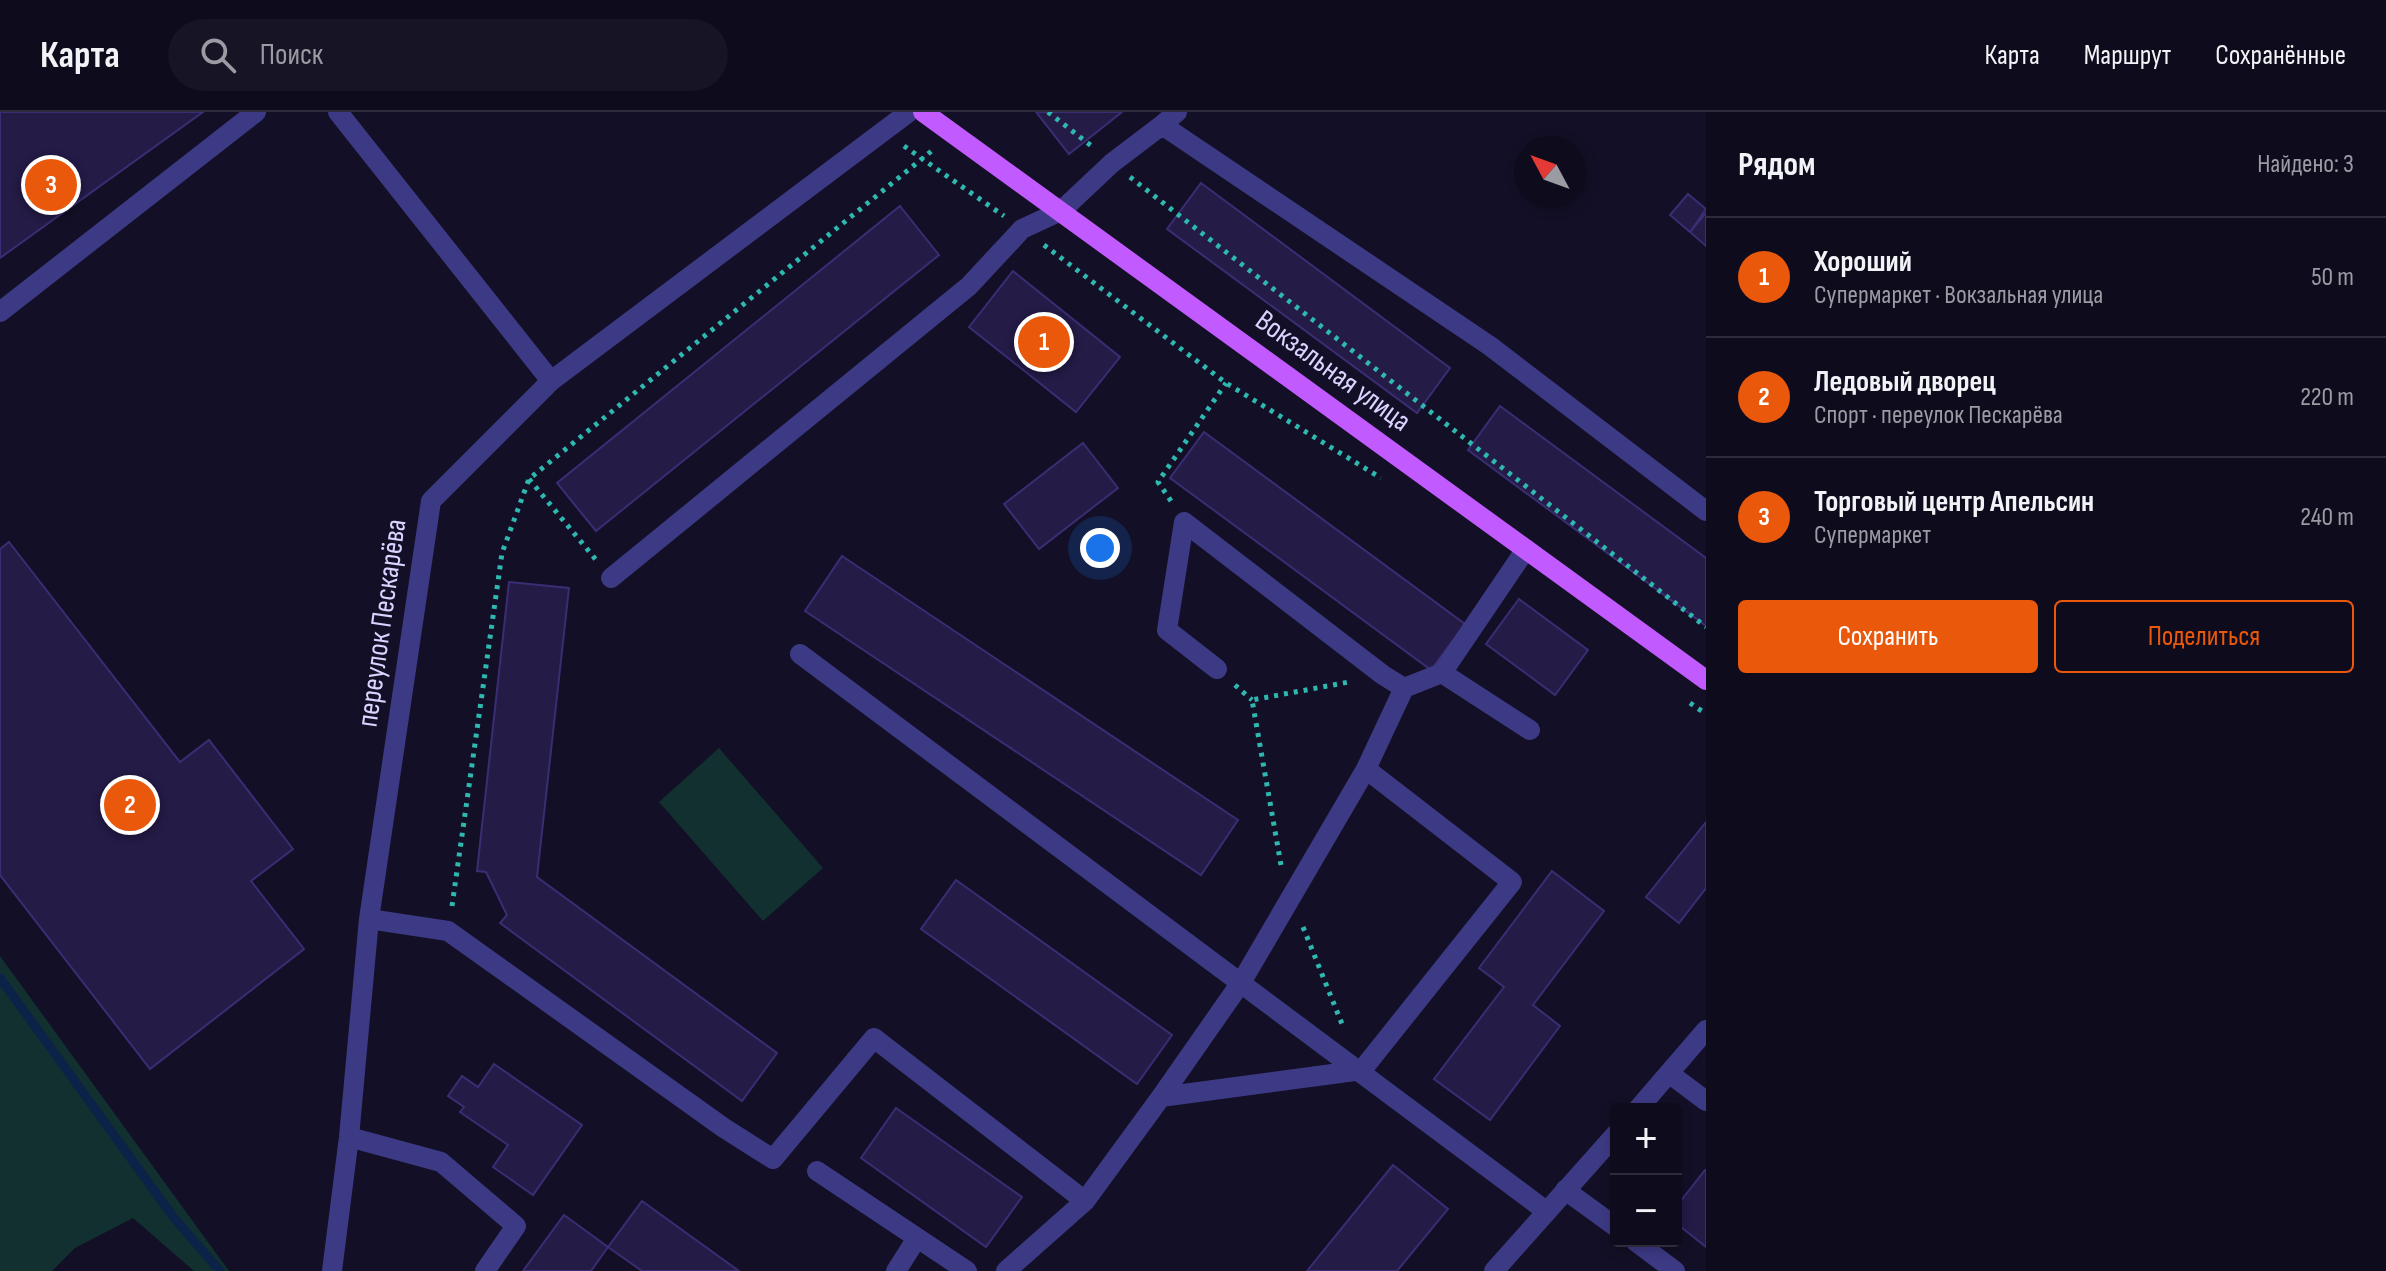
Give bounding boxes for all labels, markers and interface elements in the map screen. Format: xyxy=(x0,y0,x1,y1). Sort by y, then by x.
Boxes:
search box xyxy=(168,19,728,91)
text: Карта xyxy=(40,33,120,78)
icon: search xyxy=(196,33,240,77)
text: Поиск xyxy=(260,37,323,73)
text: Карта xyxy=(1985,39,2040,72)
text: Маршрут xyxy=(2084,39,2171,72)
text: Сохранённые xyxy=(2215,39,2346,72)
north arrow xyxy=(1514,136,1586,208)
text: Рядом xyxy=(1738,144,1816,185)
text: Найдено: 3 xyxy=(2257,149,2354,180)
pin: 3 xyxy=(25,155,77,215)
text: Хороший xyxy=(1814,244,1912,280)
text: 1 xyxy=(1759,262,1769,293)
text: 50 m xyxy=(2311,262,2354,293)
text: Супермаркет · Вокзальная улица xyxy=(1814,280,2103,311)
street label: Вокзальная улица xyxy=(1248,303,1418,439)
pin: 1 xyxy=(1018,312,1070,372)
text: Ледовый дворец xyxy=(1814,364,1996,400)
text: 2 xyxy=(1758,382,1770,413)
text: 220 m xyxy=(2300,382,2354,413)
text: Спорт · переулок Пескарёва xyxy=(1814,400,2063,431)
text: Торговый центр Апельсин xyxy=(1814,484,2094,520)
text: 3 xyxy=(1758,502,1770,533)
text: 240 m xyxy=(2300,502,2354,533)
street label: переулок Пескарёва xyxy=(350,517,414,729)
text: Супермаркет xyxy=(1814,520,1931,551)
your location xyxy=(1080,528,1120,568)
button: Сохранить xyxy=(1738,600,2038,673)
button: Поделиться xyxy=(2054,600,2354,673)
pin: 2 xyxy=(104,775,156,835)
map controls xyxy=(1610,1103,1682,1247)
button: + xyxy=(1610,1103,1682,1175)
button: − xyxy=(1610,1175,1682,1247)

